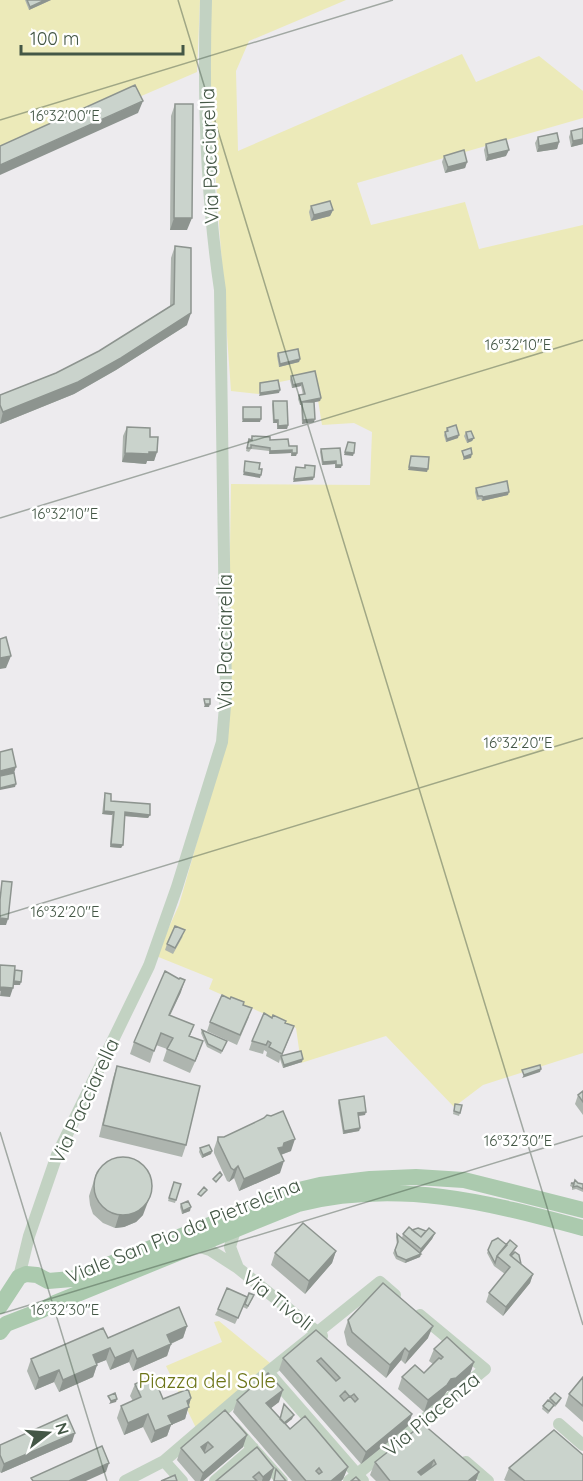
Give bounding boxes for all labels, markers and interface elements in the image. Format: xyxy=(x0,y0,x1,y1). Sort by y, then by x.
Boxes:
scale bar xyxy=(21,18,183,56)
text: 100 m xyxy=(30,27,79,50)
street label: Via Pacciarella xyxy=(194,88,224,224)
text: 16°32'00"E xyxy=(30,106,100,125)
text: 16°32'10"E xyxy=(485,335,551,354)
text: 16°32'10"E xyxy=(32,504,98,523)
street label: Via Pacciarella xyxy=(212,574,237,710)
text: 16°32'20"E xyxy=(483,733,553,752)
text: 16°32'20"E xyxy=(30,902,100,921)
street label: Via Pacciarella xyxy=(44,1034,124,1168)
text: 16°32'30"E xyxy=(484,1131,552,1150)
street label: Viale San Pio da Pietrelcina xyxy=(62,1172,304,1288)
street label: Via Tivoli xyxy=(238,1265,318,1335)
text: 16°32'30"E xyxy=(31,1300,99,1319)
street label: Via Piacenza xyxy=(378,1366,484,1462)
park label: Piazza del Sole xyxy=(138,1368,276,1393)
north arrow xyxy=(18,1403,78,1463)
text: N xyxy=(51,1420,74,1437)

